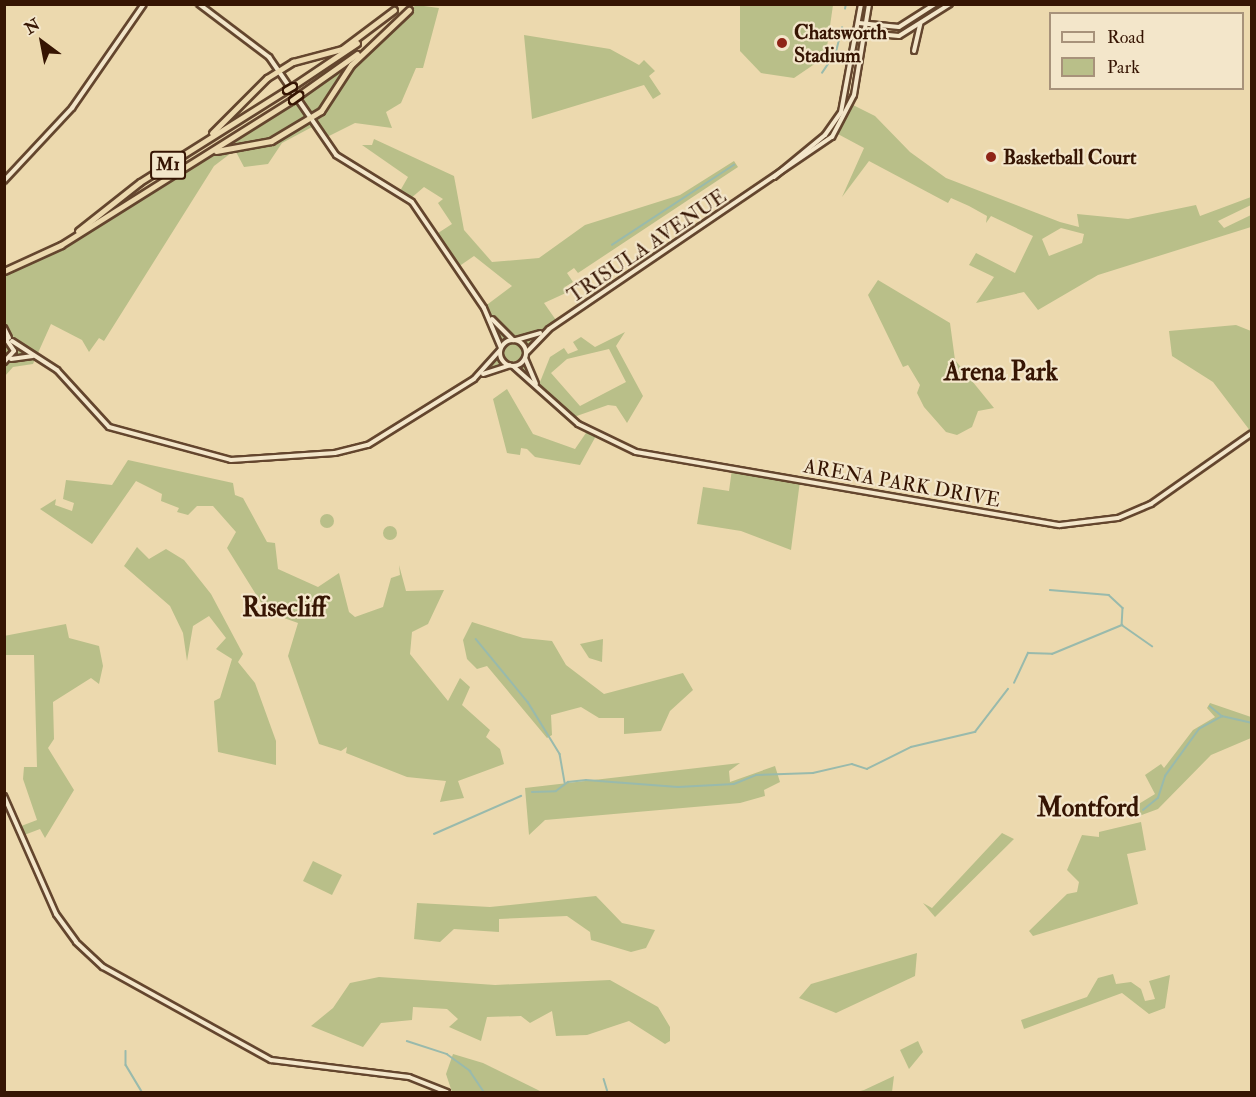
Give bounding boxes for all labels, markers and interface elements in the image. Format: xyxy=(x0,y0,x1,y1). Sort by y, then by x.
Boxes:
north arrow xyxy=(12,12,72,72)
legend xyxy=(1049,12,1244,90)
text: N xyxy=(21,14,44,39)
place label: Chatsworth Stadium xyxy=(794,20,887,67)
text: Road xyxy=(1107,26,1145,49)
marker: Chatsworth Stadium xyxy=(775,36,789,50)
text: Park xyxy=(1107,56,1140,79)
place label: Basketball Court xyxy=(1003,145,1136,169)
road number: M1 xyxy=(150,150,186,180)
marker: Basketball Court xyxy=(984,150,998,164)
street label: TRISULA AVENUE xyxy=(563,184,731,308)
district label: Arena Park xyxy=(944,357,1058,389)
street label: ARENA PARK DRIVE xyxy=(802,454,1002,512)
district label: Risecliff xyxy=(242,593,326,625)
district label: Montford xyxy=(1037,793,1139,825)

